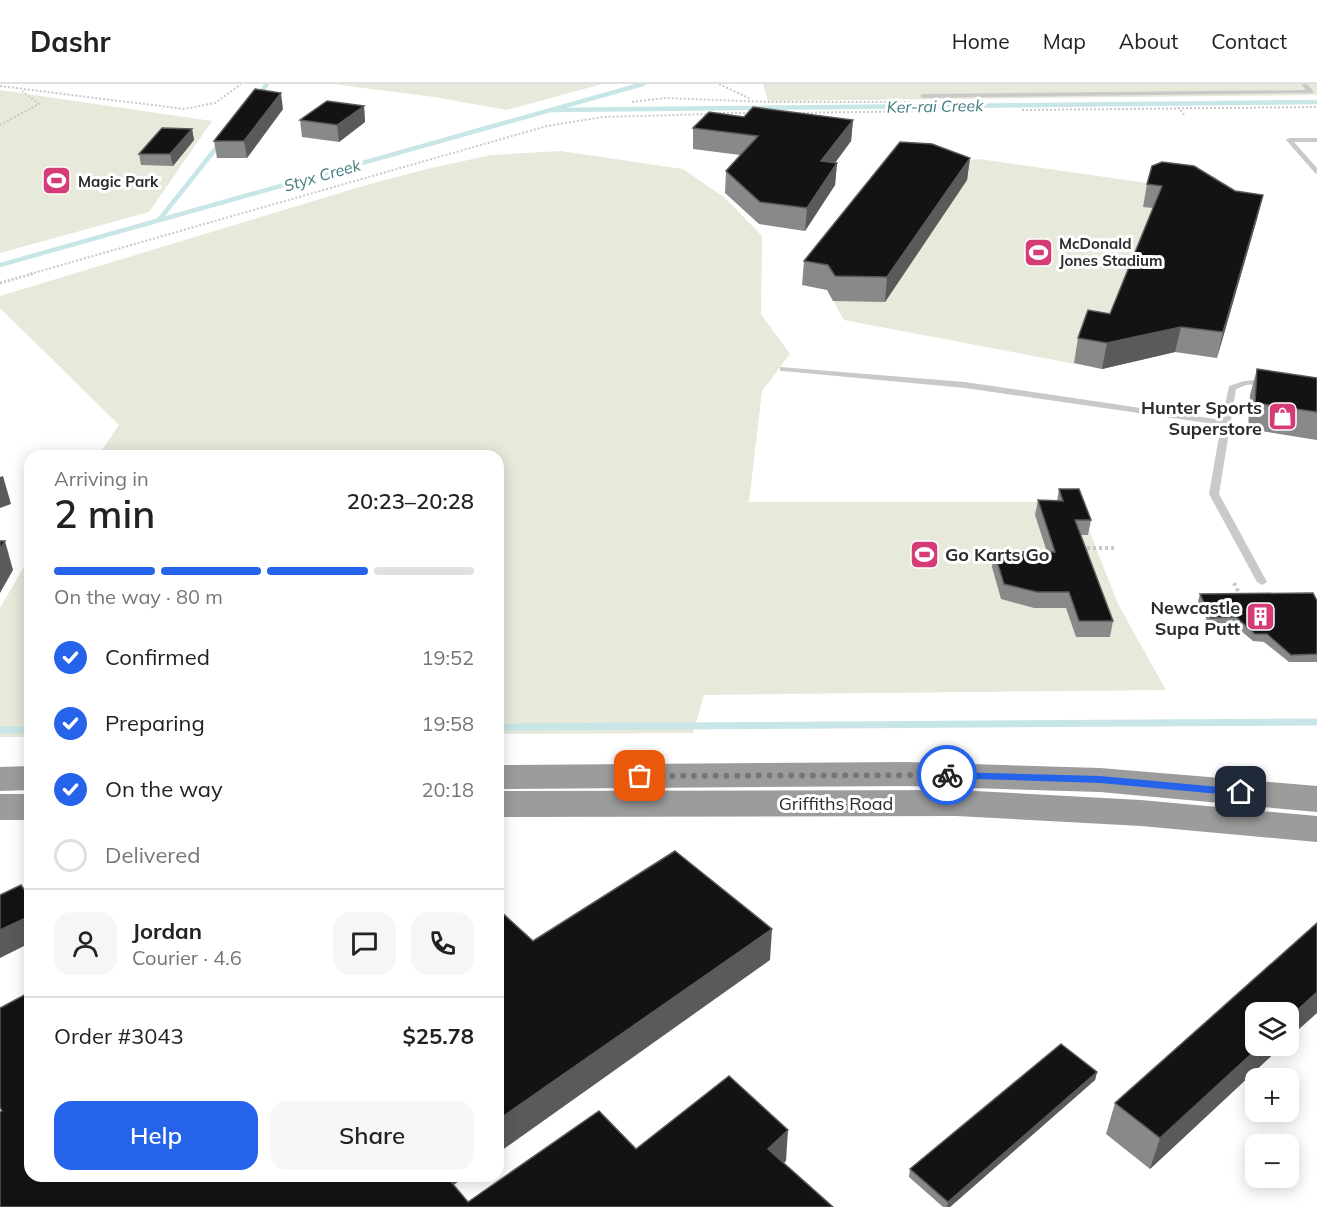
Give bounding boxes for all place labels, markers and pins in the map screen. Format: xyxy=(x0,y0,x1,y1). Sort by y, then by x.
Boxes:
sports icon: Magic Park xyxy=(41,165,73,197)
place label: Magic Park xyxy=(78,172,159,191)
place label: McDonald Jones Stadium xyxy=(1059,234,1162,270)
sports icon: McDonald Jones Stadium xyxy=(1022,236,1054,268)
place label: Hunter Sports Superstore xyxy=(1141,396,1262,440)
shop icon: Hunter Sports Superstore xyxy=(1267,401,1299,433)
sports icon: Go Karts Go xyxy=(908,538,940,570)
place label: Go Karts Go xyxy=(945,543,1049,566)
place label: Newcastle Supa Putt xyxy=(1150,596,1240,640)
building icon: Newcastle Supa Putt xyxy=(1245,601,1277,633)
pin xyxy=(614,750,665,801)
pin xyxy=(1215,766,1266,817)

